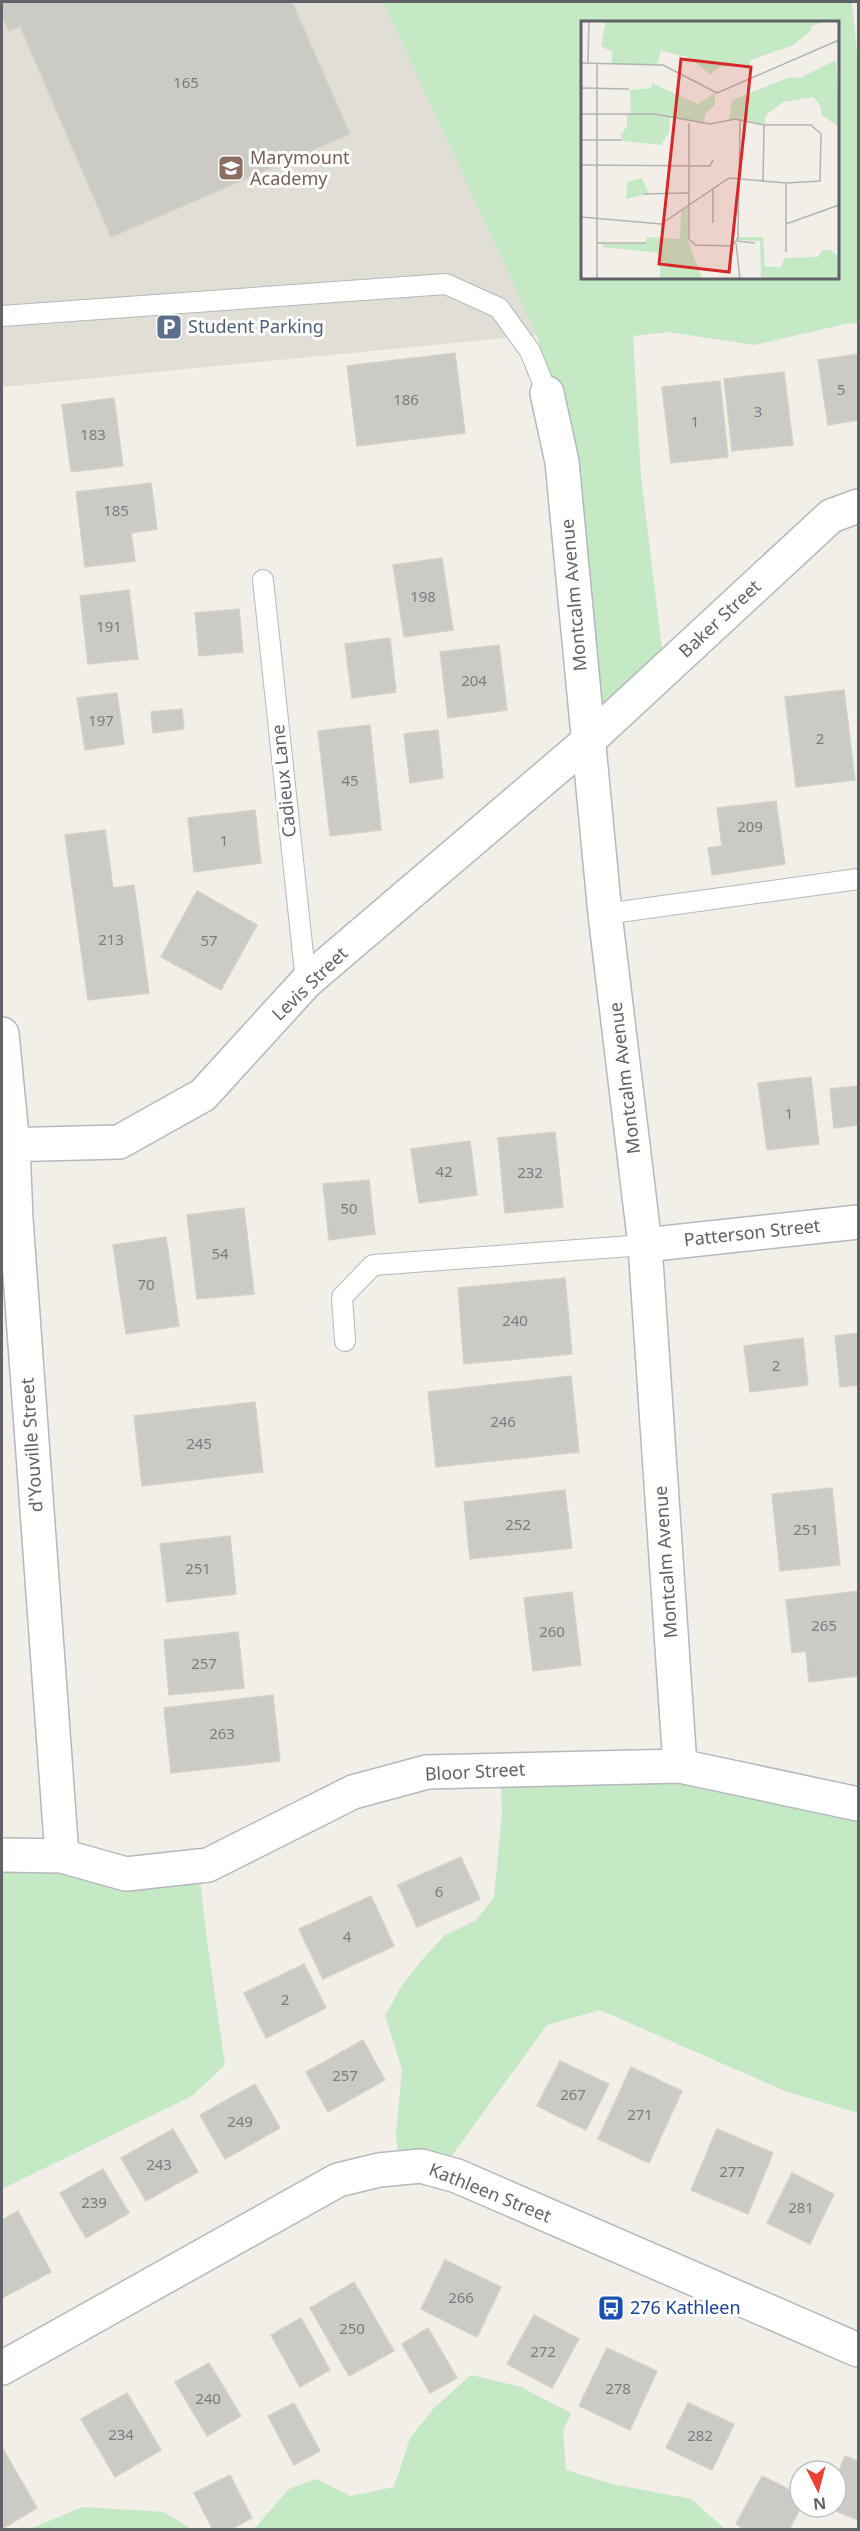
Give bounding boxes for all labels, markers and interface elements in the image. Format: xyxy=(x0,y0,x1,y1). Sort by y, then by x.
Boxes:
inset map xyxy=(581,21,839,279)
house number: 165 xyxy=(173,72,199,92)
place label: Marymount Academy xyxy=(250,145,350,190)
school or university icon: Marymount Academy xyxy=(216,153,246,183)
parking icon: Student Parking xyxy=(154,312,184,342)
place label: Student Parking xyxy=(188,314,324,338)
house number: 5 xyxy=(837,379,845,399)
house number: 186 xyxy=(393,389,419,409)
house number: 3 xyxy=(754,401,762,421)
house number: 1 xyxy=(691,411,699,431)
house number: 183 xyxy=(80,424,106,444)
house number: 185 xyxy=(103,500,129,520)
street label: Montcalm Avenue xyxy=(554,518,592,672)
street label: Baker Street xyxy=(673,574,766,662)
house number: 198 xyxy=(410,586,436,606)
house number: 191 xyxy=(96,616,122,636)
house number: 204 xyxy=(461,670,487,690)
house number: 197 xyxy=(88,710,114,730)
street label: Cadieux Lane xyxy=(265,723,301,839)
house number: 2 xyxy=(816,728,824,748)
house number: 45 xyxy=(341,770,359,790)
house number: 209 xyxy=(737,816,763,836)
house number: 1 xyxy=(220,830,228,850)
house number: 213 xyxy=(98,929,124,949)
house number: 57 xyxy=(200,930,218,950)
street label: Levis Street xyxy=(266,941,353,1025)
street label: Montcalm Avenue xyxy=(603,1001,645,1155)
house number: 1 xyxy=(785,1103,793,1123)
house number: 42 xyxy=(435,1161,453,1181)
house number: 232 xyxy=(517,1162,543,1182)
house number: 50 xyxy=(340,1198,358,1218)
street label: Patterson Street xyxy=(682,1213,822,1251)
house number: 54 xyxy=(211,1243,229,1263)
house number: 70 xyxy=(137,1274,155,1294)
house number: 240 xyxy=(502,1310,528,1330)
house number: 2 xyxy=(772,1355,780,1375)
street label: d'Youville Street xyxy=(14,1377,48,1513)
house number: 246 xyxy=(490,1411,516,1431)
house number: 245 xyxy=(186,1433,212,1453)
street label: Montcalm Avenue xyxy=(648,1485,682,1639)
house number: 252 xyxy=(505,1514,531,1534)
house number: 251 xyxy=(793,1519,819,1539)
house number: 251 xyxy=(185,1558,211,1578)
house number: 265 xyxy=(811,1615,837,1635)
house number: 260 xyxy=(539,1621,565,1641)
house number: 257 xyxy=(191,1653,217,1673)
house number: 263 xyxy=(209,1723,235,1743)
street label: Bloor Street xyxy=(424,1756,526,1786)
house number: 6 xyxy=(435,1881,443,1901)
house number: 4 xyxy=(343,1926,352,1946)
house number: 2 xyxy=(281,1989,289,2009)
house number: 257 xyxy=(332,2065,358,2085)
house number: 267 xyxy=(560,2084,586,2104)
house number: 271 xyxy=(627,2104,653,2124)
house number: 249 xyxy=(227,2111,253,2131)
house number: 243 xyxy=(146,2154,172,2174)
street label: Kathleen Street xyxy=(426,2157,556,2228)
house number: 277 xyxy=(719,2161,745,2181)
house number: 239 xyxy=(81,2192,107,2212)
house number: 281 xyxy=(788,2197,814,2217)
house number: 266 xyxy=(448,2287,474,2307)
bus stop icon: 276 Kathleen xyxy=(596,2293,626,2323)
place label: 276 Kathleen xyxy=(630,2295,741,2319)
house number: 250 xyxy=(339,2318,365,2338)
house number: 272 xyxy=(530,2341,556,2361)
house number: 278 xyxy=(605,2378,631,2398)
house number: 240 xyxy=(195,2388,221,2408)
house number: 234 xyxy=(108,2424,134,2444)
house number: 282 xyxy=(687,2425,713,2445)
north arrow xyxy=(788,2459,848,2519)
text: N xyxy=(812,2492,827,2516)

